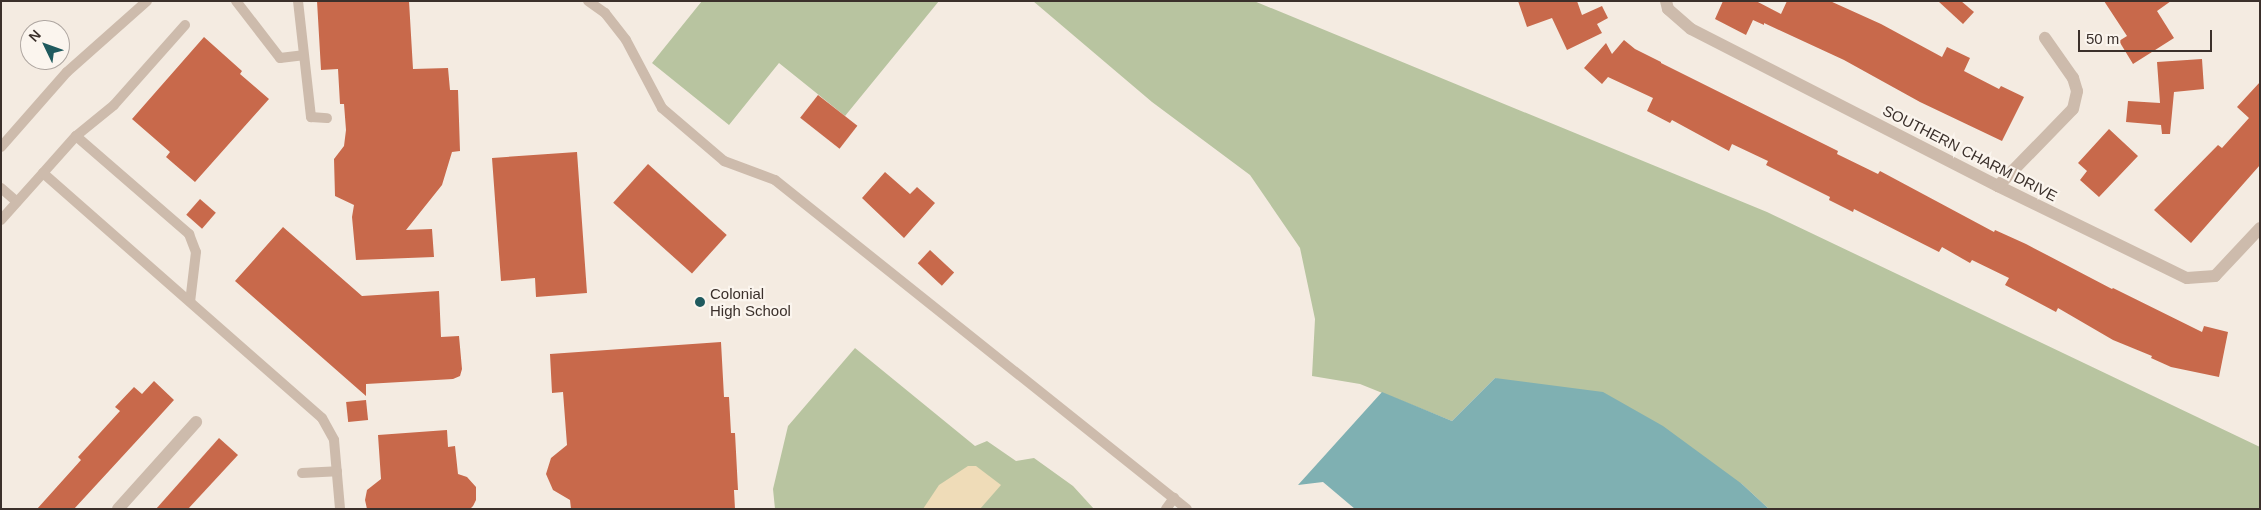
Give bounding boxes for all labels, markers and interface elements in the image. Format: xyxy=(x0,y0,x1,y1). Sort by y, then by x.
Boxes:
north arrow xyxy=(20,20,70,70)
scale bar xyxy=(2081,20,2215,52)
text: N xyxy=(25,27,44,45)
text: 50 m xyxy=(2086,30,2119,47)
street label: SOUTHERN CHARM DRIVE xyxy=(1880,101,2060,205)
place label: Colonial High School xyxy=(710,284,791,319)
marker: Colonial High School xyxy=(694,296,706,308)

